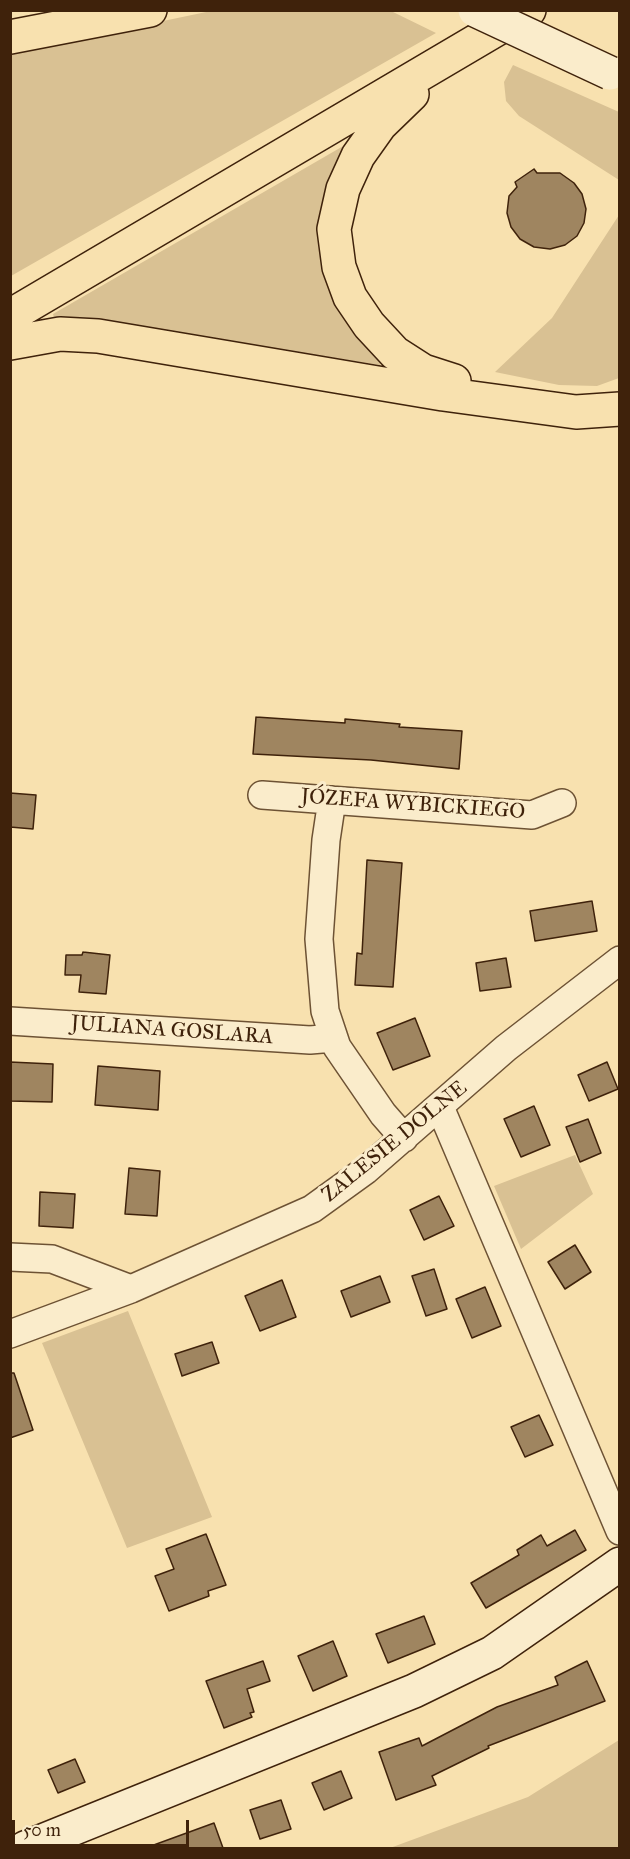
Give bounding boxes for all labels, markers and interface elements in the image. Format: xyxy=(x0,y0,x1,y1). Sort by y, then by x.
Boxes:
street label: JÓZEFA WYBICKIEGO xyxy=(300,785,526,825)
street label: JULIANA GOSLARA xyxy=(70,1011,274,1051)
street label: ZALESIE DOLNE xyxy=(317,1076,473,1208)
scale bar xyxy=(15,1808,192,1846)
text: 50 m xyxy=(23,1819,61,1841)

